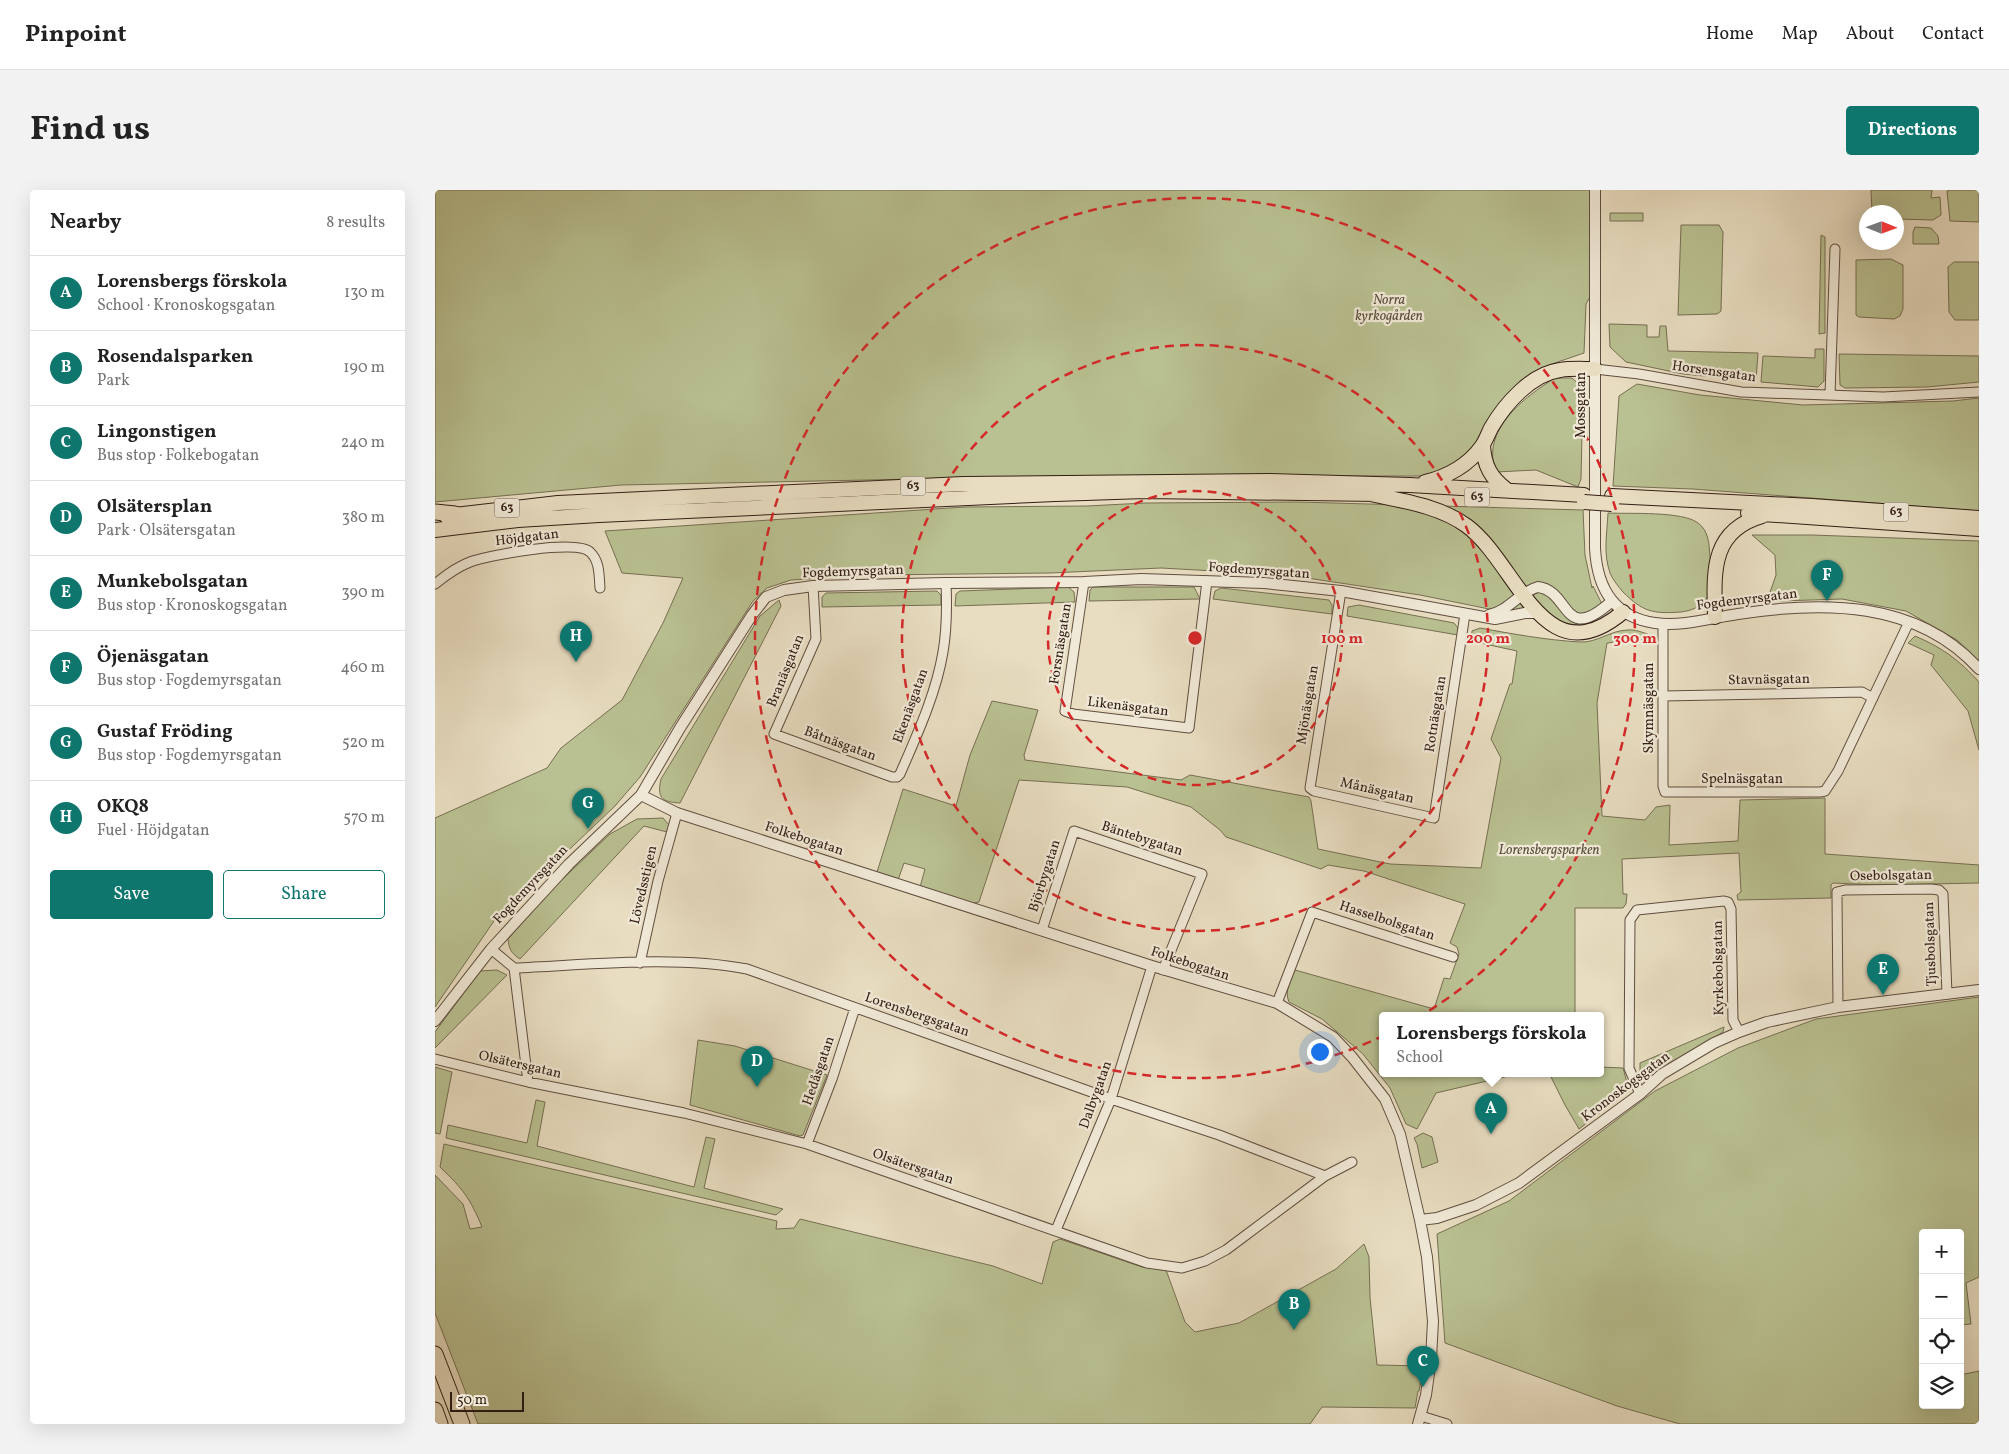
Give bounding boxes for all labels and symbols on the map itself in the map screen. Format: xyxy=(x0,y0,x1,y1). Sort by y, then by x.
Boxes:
north arrow xyxy=(1859,205,1904,250)
park label: Norra kyrkogården xyxy=(1355,291,1423,326)
street label: Horsensgatan xyxy=(1671,357,1757,387)
street label: Mossgatan xyxy=(1572,372,1591,438)
road number: 63 xyxy=(901,476,925,496)
road number: 63 xyxy=(1465,488,1489,506)
road number: 63 xyxy=(495,498,519,518)
road number: 63 xyxy=(1883,503,1909,522)
street label: Höjdgatan xyxy=(494,525,560,551)
street label: Fogdemyrsgatan xyxy=(1208,558,1310,584)
pin: F xyxy=(1811,560,1843,601)
street label: Fogdemyrsgatan xyxy=(802,561,904,583)
street label: Fogdemyrsgatan xyxy=(1695,584,1799,616)
street label: Forsnäsgatan xyxy=(1045,602,1077,686)
pin: H xyxy=(560,621,592,662)
centre of rings xyxy=(1186,629,1204,647)
text: 100 m xyxy=(1321,629,1364,650)
text: 200 m xyxy=(1466,629,1510,650)
text: 300 m xyxy=(1613,629,1657,650)
street label: Branäsgatan xyxy=(763,632,809,710)
street label: Skymnäsgatan xyxy=(1640,663,1659,753)
street label: Mjönäsgatan xyxy=(1292,664,1324,746)
street label: Ekenäsgatan xyxy=(889,666,933,746)
street label: Stavnäsgatan xyxy=(1728,670,1810,690)
street label: Rotnäsgatan xyxy=(1421,674,1451,754)
street label: Likenäsgatan xyxy=(1086,693,1170,721)
street label: Båtnäsgatan xyxy=(801,722,879,766)
street label: Spelnäsgatan xyxy=(1701,770,1783,789)
street label: Månäsgatan xyxy=(1338,773,1416,809)
pin: G xyxy=(572,788,604,829)
street label: Folkebogatan xyxy=(762,817,846,861)
street label: Bäntebygatan xyxy=(1099,817,1185,861)
street label: Björbygatan xyxy=(1024,837,1066,915)
street label: Fogdemyrsgatan xyxy=(489,841,573,929)
park label: Lorensbergsparken xyxy=(1498,841,1600,860)
street label: Lövedsstigen xyxy=(626,844,662,926)
street label: Osebolsgatan xyxy=(1850,866,1932,886)
street label: Hasselbolsgatan xyxy=(1337,897,1437,945)
street label: Tjusbolsgatan xyxy=(1920,901,1942,987)
street label: Kyrkebolsgatan xyxy=(1709,920,1729,1016)
street label: Folkebogatan xyxy=(1148,942,1232,986)
pin: E xyxy=(1867,954,1899,995)
street label: Lorensbergsgatan xyxy=(862,988,972,1042)
street label: Hedåsgatan xyxy=(798,1034,840,1108)
your location xyxy=(1307,1039,1333,1065)
street label: Olsätersgatan xyxy=(477,1046,563,1084)
pin: D xyxy=(741,1046,773,1087)
street label: Kronoskogsgatan xyxy=(1578,1047,1674,1127)
street label: Dalbygatan xyxy=(1075,1059,1117,1131)
pin: A xyxy=(1475,1093,1507,1134)
street label: Olsätersgatan xyxy=(870,1144,956,1190)
pin: B xyxy=(1278,1289,1310,1330)
pin: C xyxy=(1407,1346,1439,1387)
scale bar xyxy=(450,1389,524,1412)

